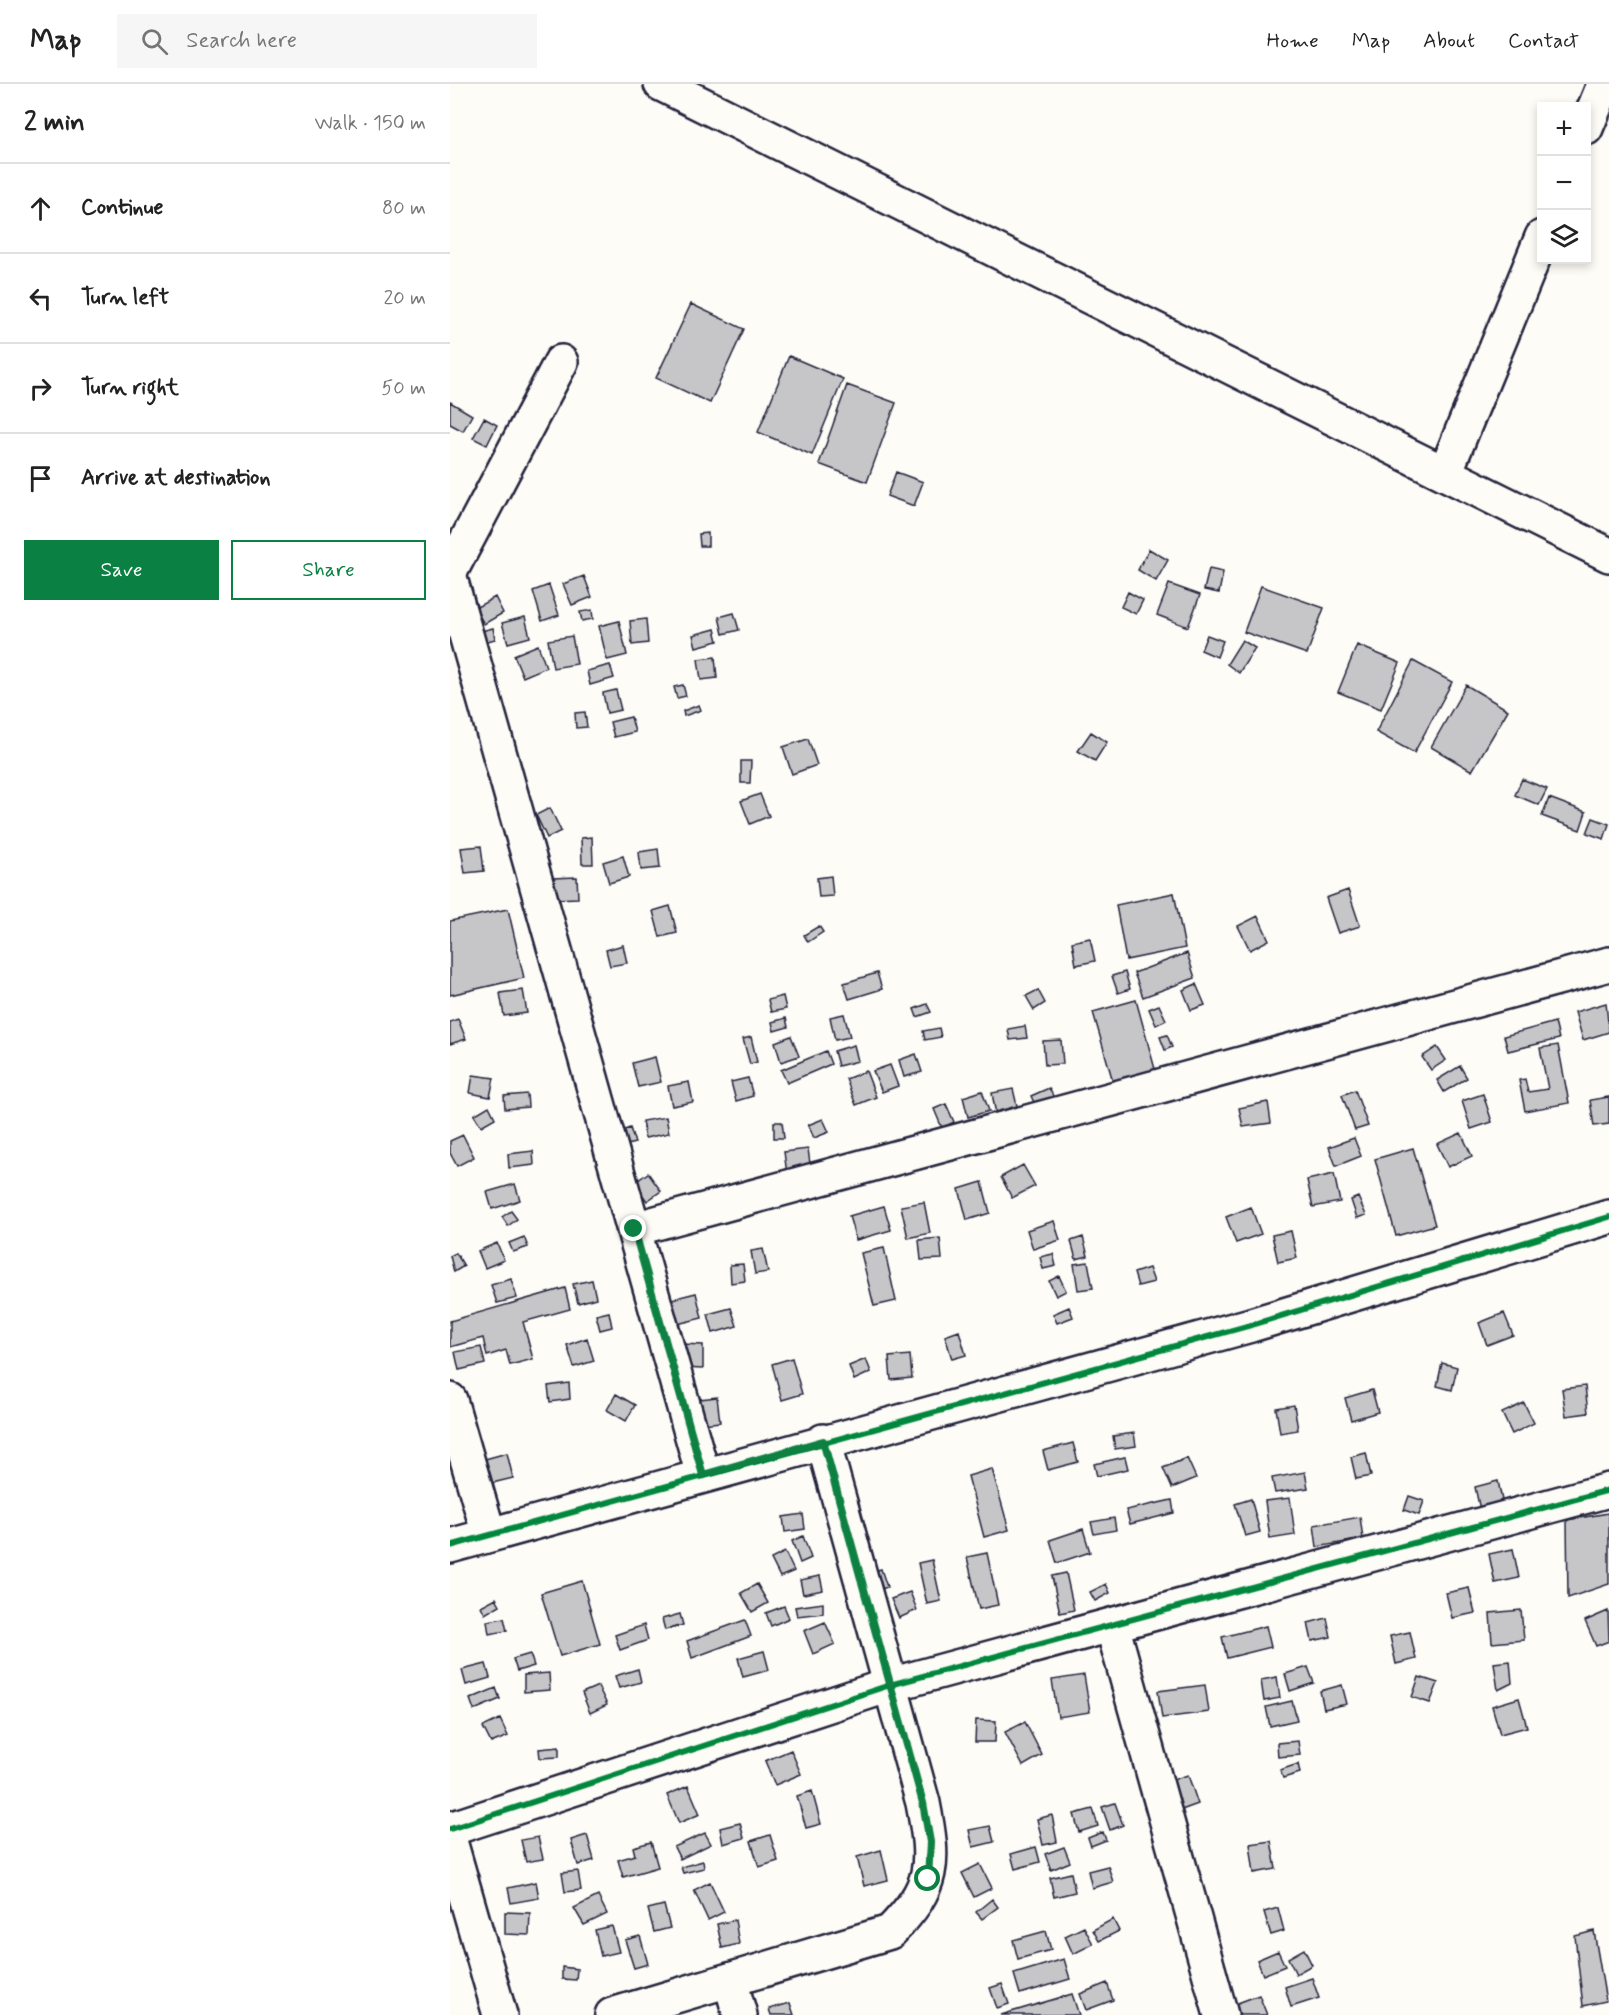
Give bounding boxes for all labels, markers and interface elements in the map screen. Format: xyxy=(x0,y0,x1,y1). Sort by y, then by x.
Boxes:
search box xyxy=(117,14,537,68)
text: Map xyxy=(30,23,81,60)
icon: search xyxy=(138,25,171,58)
text: Search here xyxy=(186,27,297,55)
text: Home xyxy=(1267,27,1319,55)
text: Map xyxy=(1352,27,1390,55)
text: About xyxy=(1423,27,1475,55)
text: Contact xyxy=(1508,27,1579,55)
map controls xyxy=(1537,102,1591,264)
button: + xyxy=(1537,102,1591,156)
text: 2 min xyxy=(24,106,85,140)
text: Walk · 150 m xyxy=(314,110,426,137)
button: − xyxy=(1537,156,1591,210)
icon: ahead xyxy=(24,192,57,225)
text: Continue xyxy=(81,194,163,222)
text: 80 m xyxy=(382,195,426,222)
button: layers xyxy=(1537,210,1591,264)
icon: left xyxy=(24,282,57,315)
text: Turn left xyxy=(81,284,169,312)
text: 20 m xyxy=(383,285,426,312)
icon: right xyxy=(24,372,57,405)
text: Turn right xyxy=(81,374,179,402)
text: 50 m xyxy=(381,375,426,402)
icon: arrive xyxy=(24,462,57,495)
text: Arrive at destination xyxy=(81,464,271,492)
button: Save xyxy=(24,540,219,600)
button: Share xyxy=(231,540,426,600)
route end xyxy=(620,1215,646,1241)
route start xyxy=(914,1865,940,1891)

